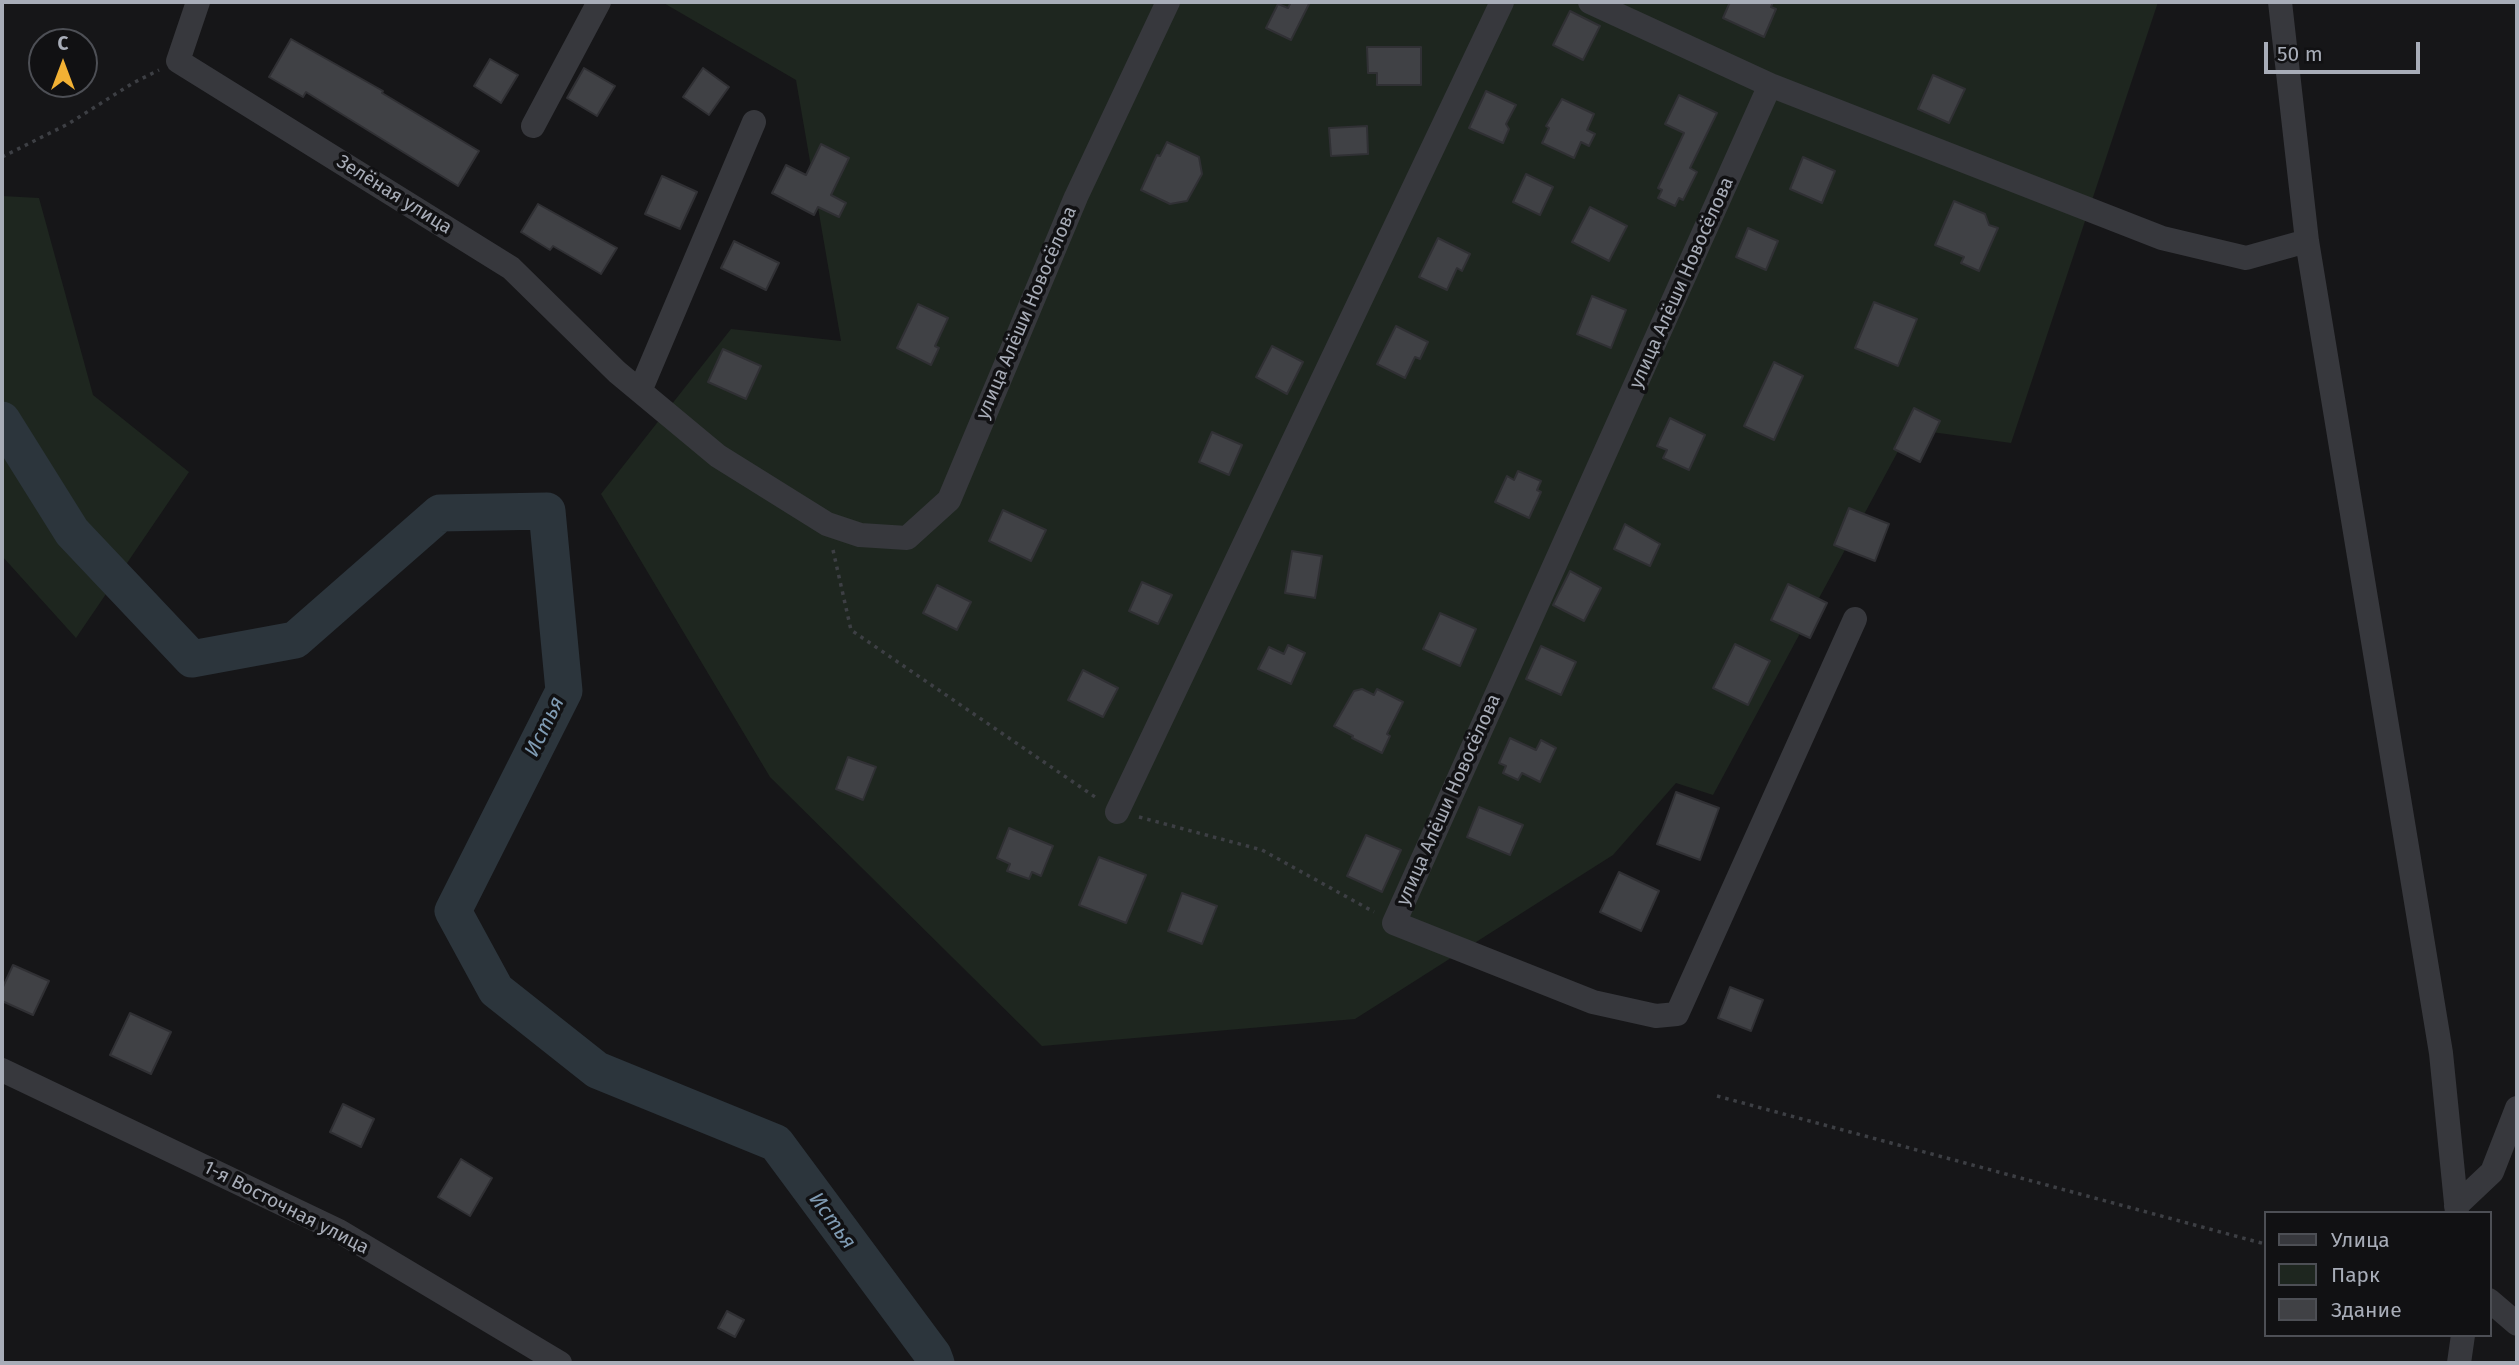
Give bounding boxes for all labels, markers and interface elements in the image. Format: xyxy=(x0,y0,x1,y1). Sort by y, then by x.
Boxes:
north arrow xyxy=(28,28,98,98)
scale bar xyxy=(2267,28,2423,72)
text: С xyxy=(58,32,68,55)
text: 50 m xyxy=(2277,41,2323,67)
street label: Зелёная улица xyxy=(332,151,456,239)
street label: улица Алёши Новосёлова xyxy=(1625,174,1739,392)
street label: улица Алёши Новосёлова xyxy=(972,203,1082,423)
street label: улица Алёши Новосёлова xyxy=(1392,691,1506,909)
water label: Истья xyxy=(520,693,570,761)
street label: 1-я Восточная улица xyxy=(199,1156,373,1260)
water label: Истья xyxy=(803,1188,861,1254)
legend xyxy=(2264,1211,2491,1337)
text: Улица xyxy=(2331,1227,2390,1253)
text: Парк xyxy=(2331,1262,2380,1288)
text: Здание xyxy=(2331,1297,2402,1323)

